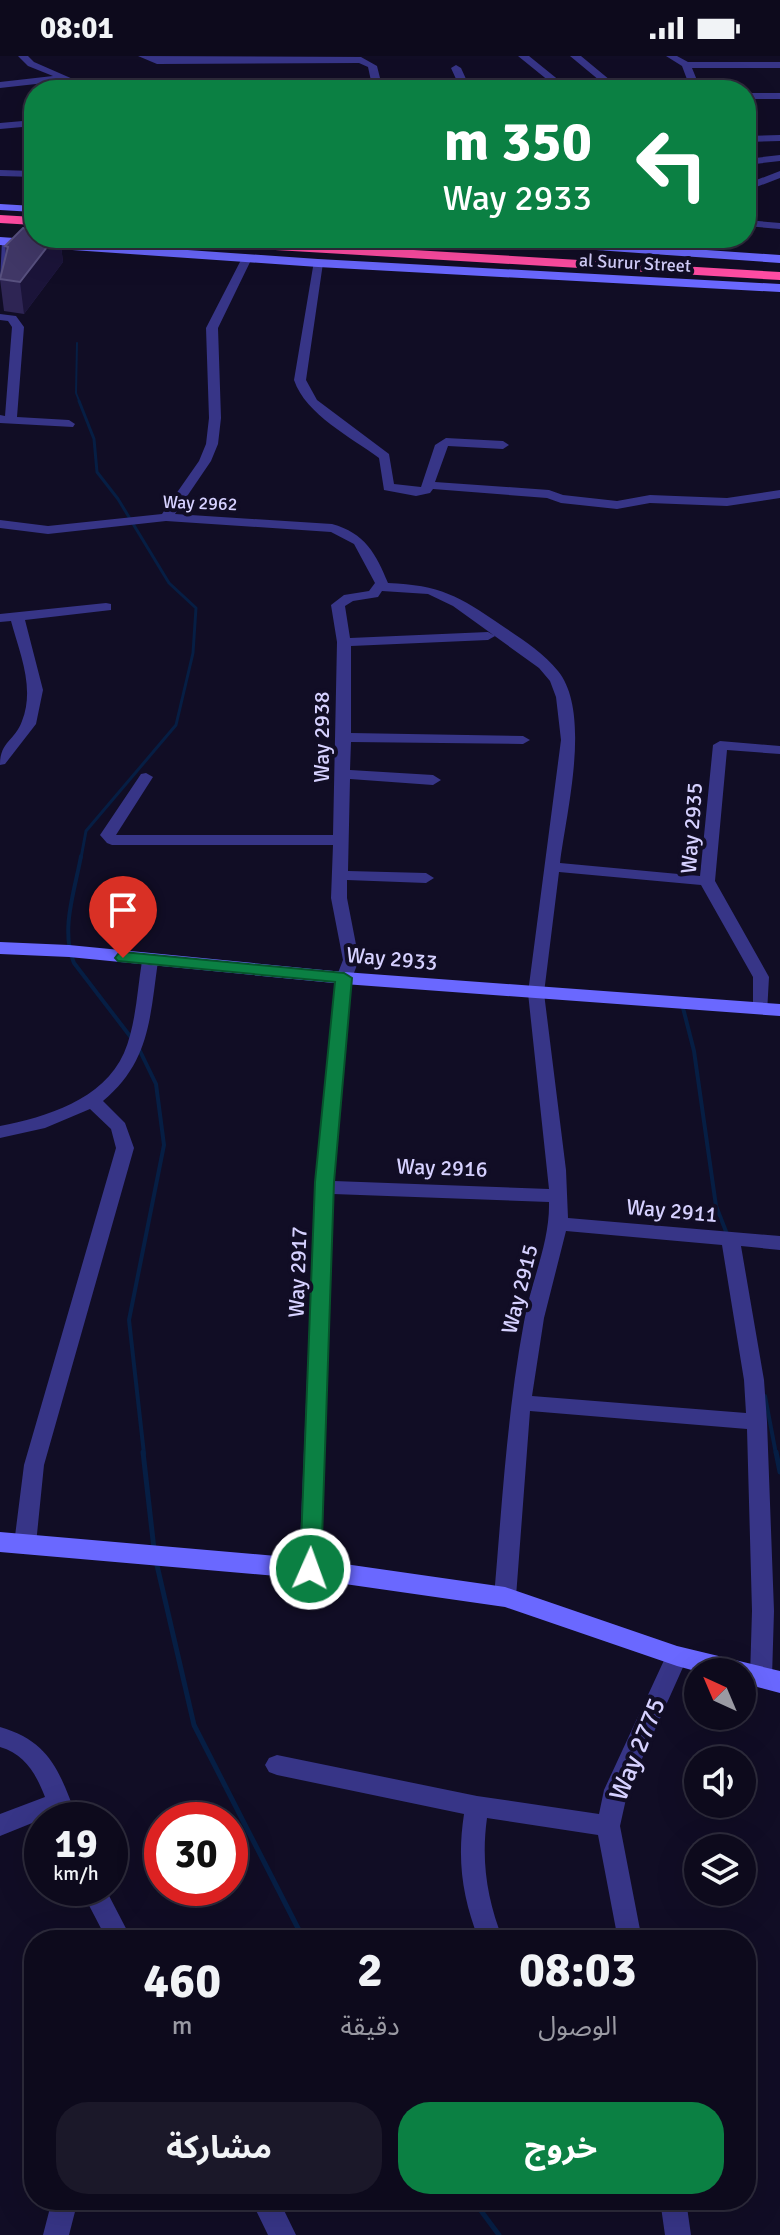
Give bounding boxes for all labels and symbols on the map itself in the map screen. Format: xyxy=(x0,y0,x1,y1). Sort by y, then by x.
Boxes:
street label: al Surur Street xyxy=(578,249,692,277)
street label: Way 2962 xyxy=(162,491,238,515)
street label: Way 2938 xyxy=(308,691,335,783)
street label: Way 2935 xyxy=(675,781,708,875)
pin xyxy=(89,876,157,958)
street label: Way 2933 xyxy=(345,941,439,976)
street label: Way 2916 xyxy=(396,1152,488,1183)
street label: Way 2911 xyxy=(625,1193,719,1228)
street label: Way 2917 xyxy=(282,1226,313,1318)
street label: Way 2915 xyxy=(495,1242,544,1337)
position arrow xyxy=(268,1527,352,1611)
north arrow xyxy=(684,1658,756,1730)
street label: Way 2775 xyxy=(603,1693,673,1805)
speed limit sign: 30 xyxy=(144,1802,248,1906)

